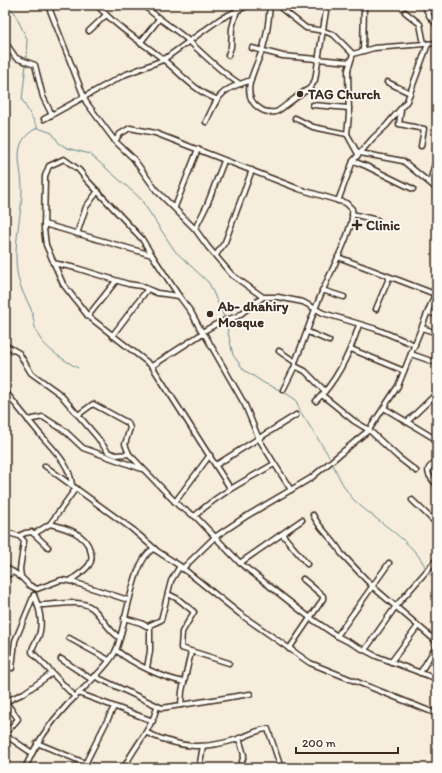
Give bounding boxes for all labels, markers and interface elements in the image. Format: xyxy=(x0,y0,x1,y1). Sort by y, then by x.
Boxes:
place label: TAG Church xyxy=(307,86,381,103)
marker: TAG Church xyxy=(295,89,305,99)
place label: Clinic xyxy=(366,217,401,234)
marker: Clinic xyxy=(351,219,363,231)
place label: Ab- dhahiry Mosque xyxy=(217,298,289,331)
marker: Ab- dhahiry Mosque xyxy=(205,309,215,319)
scale bar xyxy=(296,729,398,755)
text: 200 m xyxy=(302,736,336,750)

